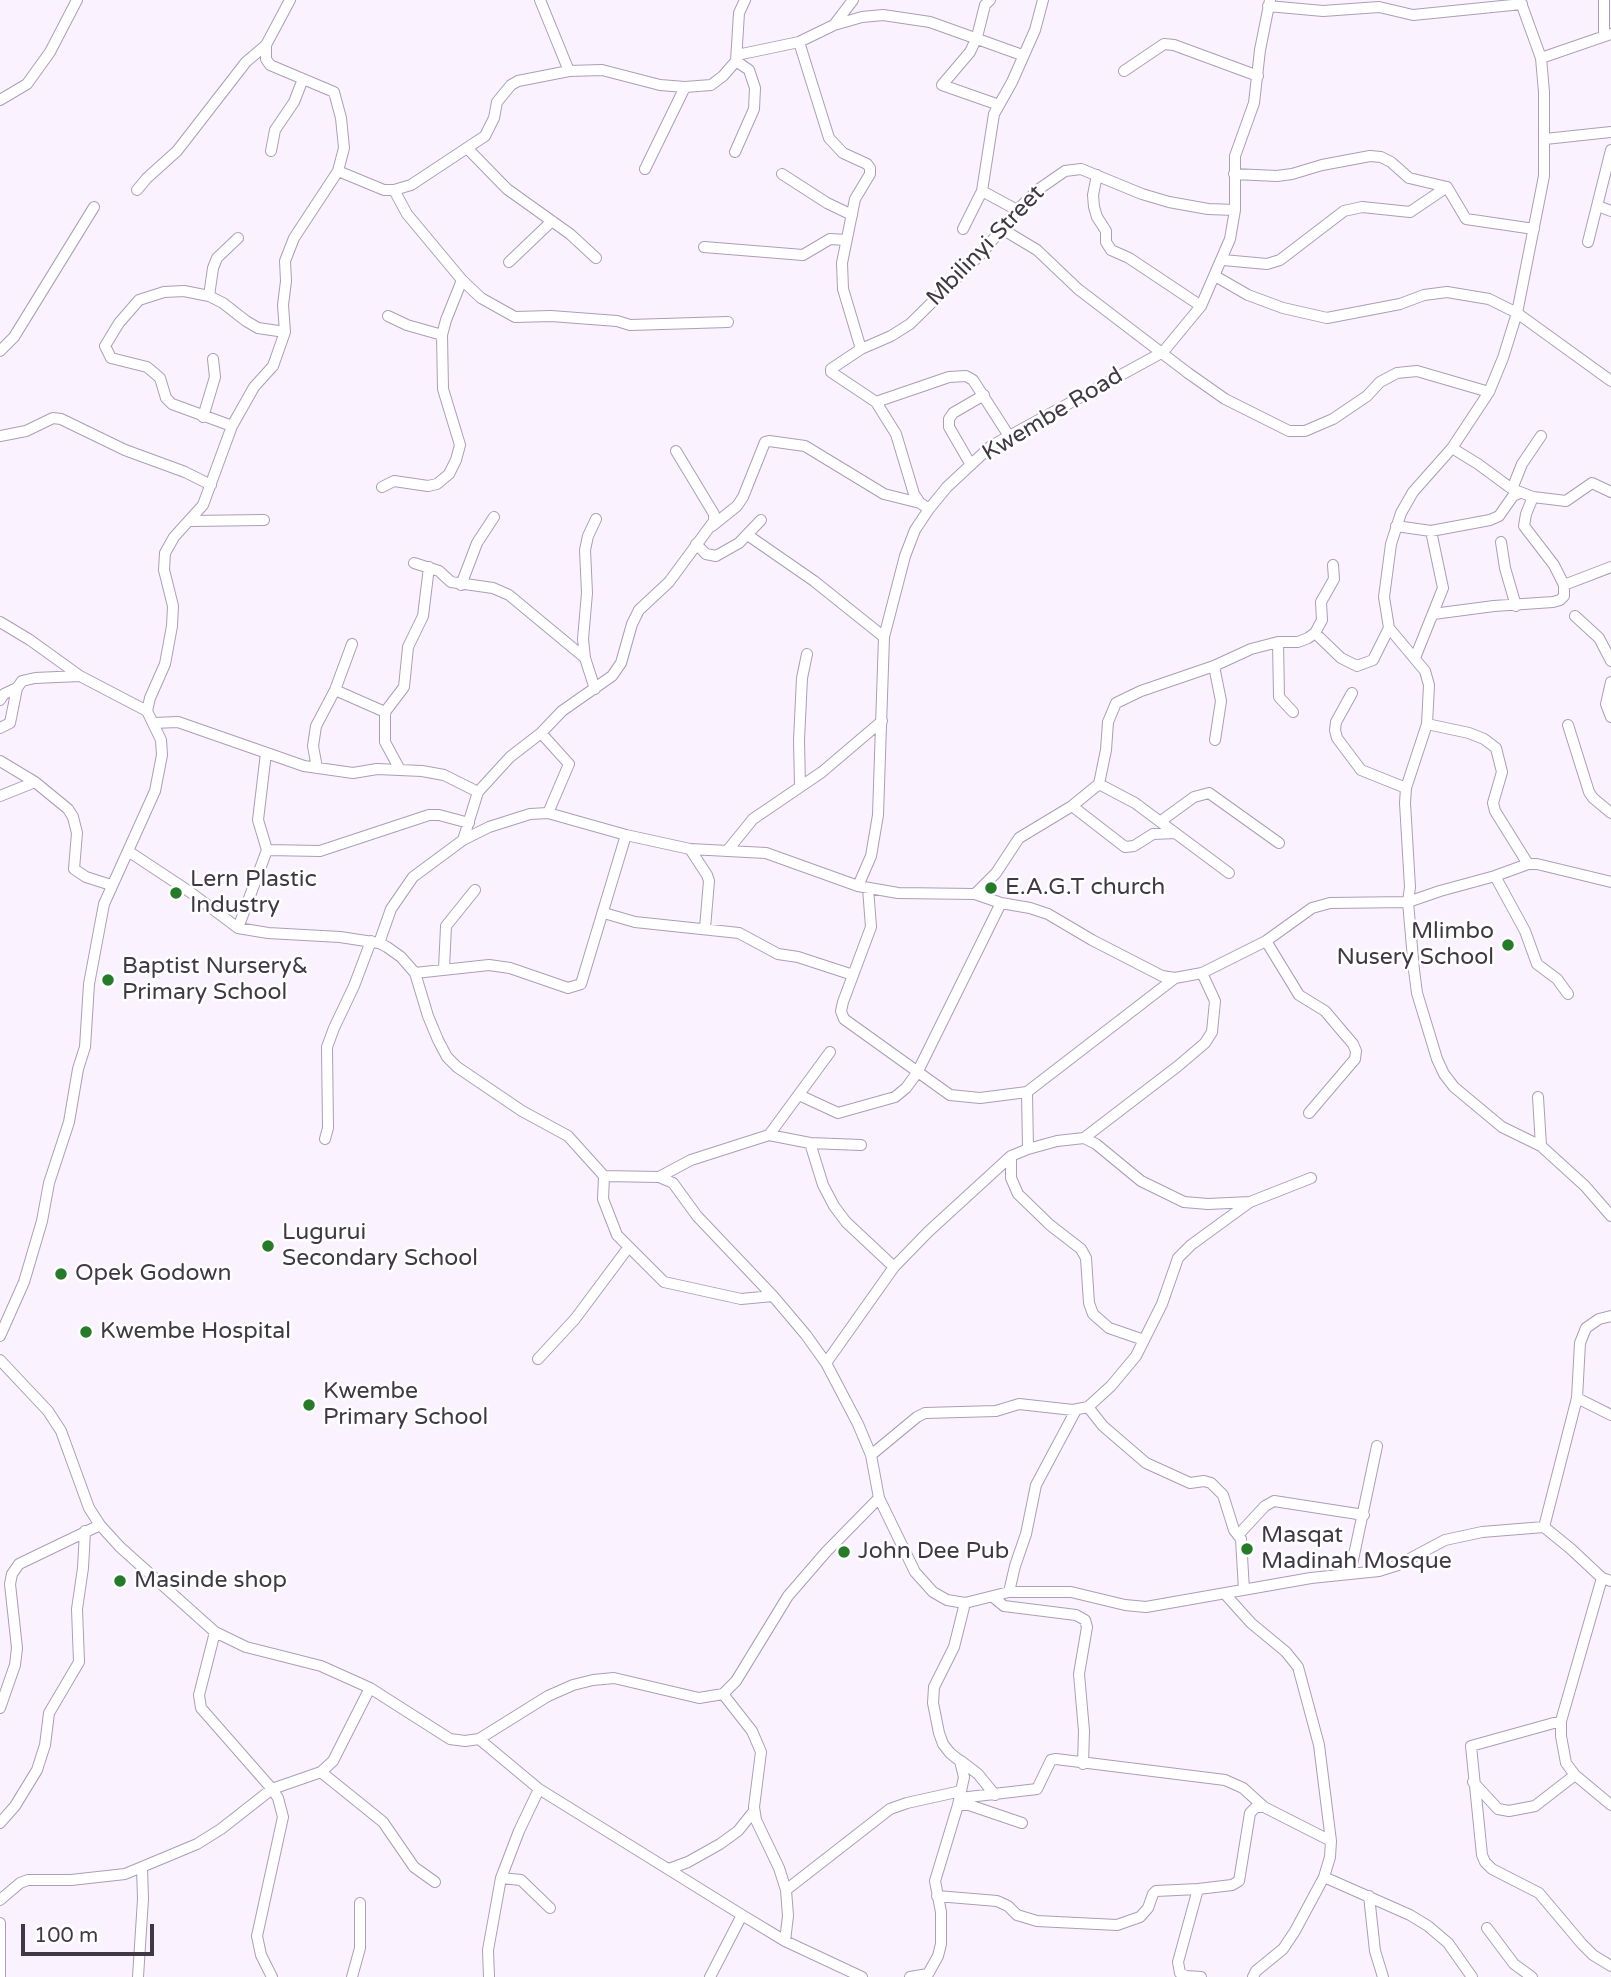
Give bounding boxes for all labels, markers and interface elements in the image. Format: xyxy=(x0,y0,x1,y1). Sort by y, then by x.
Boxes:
street label: Mbilinyi Street xyxy=(921,180,1051,312)
street label: Kwembe Road xyxy=(978,362,1128,468)
place label: Lern Plastic Industry xyxy=(190,866,317,920)
place label: E.A.G.T church xyxy=(1005,874,1165,902)
marker: E.A.G.T church xyxy=(983,880,999,896)
marker: Lern Plastic Industry xyxy=(168,885,184,901)
place label: Mlimbo Nusery School xyxy=(1336,918,1494,972)
marker: Mlimbo Nusery School xyxy=(1500,937,1516,953)
place label: Baptist Nursery& Primary School xyxy=(122,953,308,1007)
marker: Baptist Nursery& Primary School xyxy=(100,972,116,988)
place label: Lugurui Secondary School xyxy=(282,1219,478,1273)
marker: Lugurui Secondary School xyxy=(260,1238,276,1254)
place label: Opek Godown xyxy=(75,1260,231,1288)
marker: Opek Godown xyxy=(53,1266,69,1282)
place label: Kwembe Hospital xyxy=(100,1318,291,1346)
marker: Kwembe Hospital xyxy=(78,1324,94,1340)
place label: Kwembe Primary School xyxy=(323,1378,488,1432)
marker: Kwembe Primary School xyxy=(301,1397,317,1413)
place label: Masqat Madinah Mosque xyxy=(1261,1522,1452,1576)
place label: John Dee Pub xyxy=(858,1538,1009,1566)
marker: Masqat Madinah Mosque xyxy=(1239,1541,1255,1557)
marker: John Dee Pub xyxy=(836,1544,852,1560)
place label: Masinde shop xyxy=(134,1567,287,1595)
marker: Masinde shop xyxy=(112,1573,128,1589)
scale bar xyxy=(24,1910,158,1954)
text: 100 m xyxy=(34,1923,98,1948)

